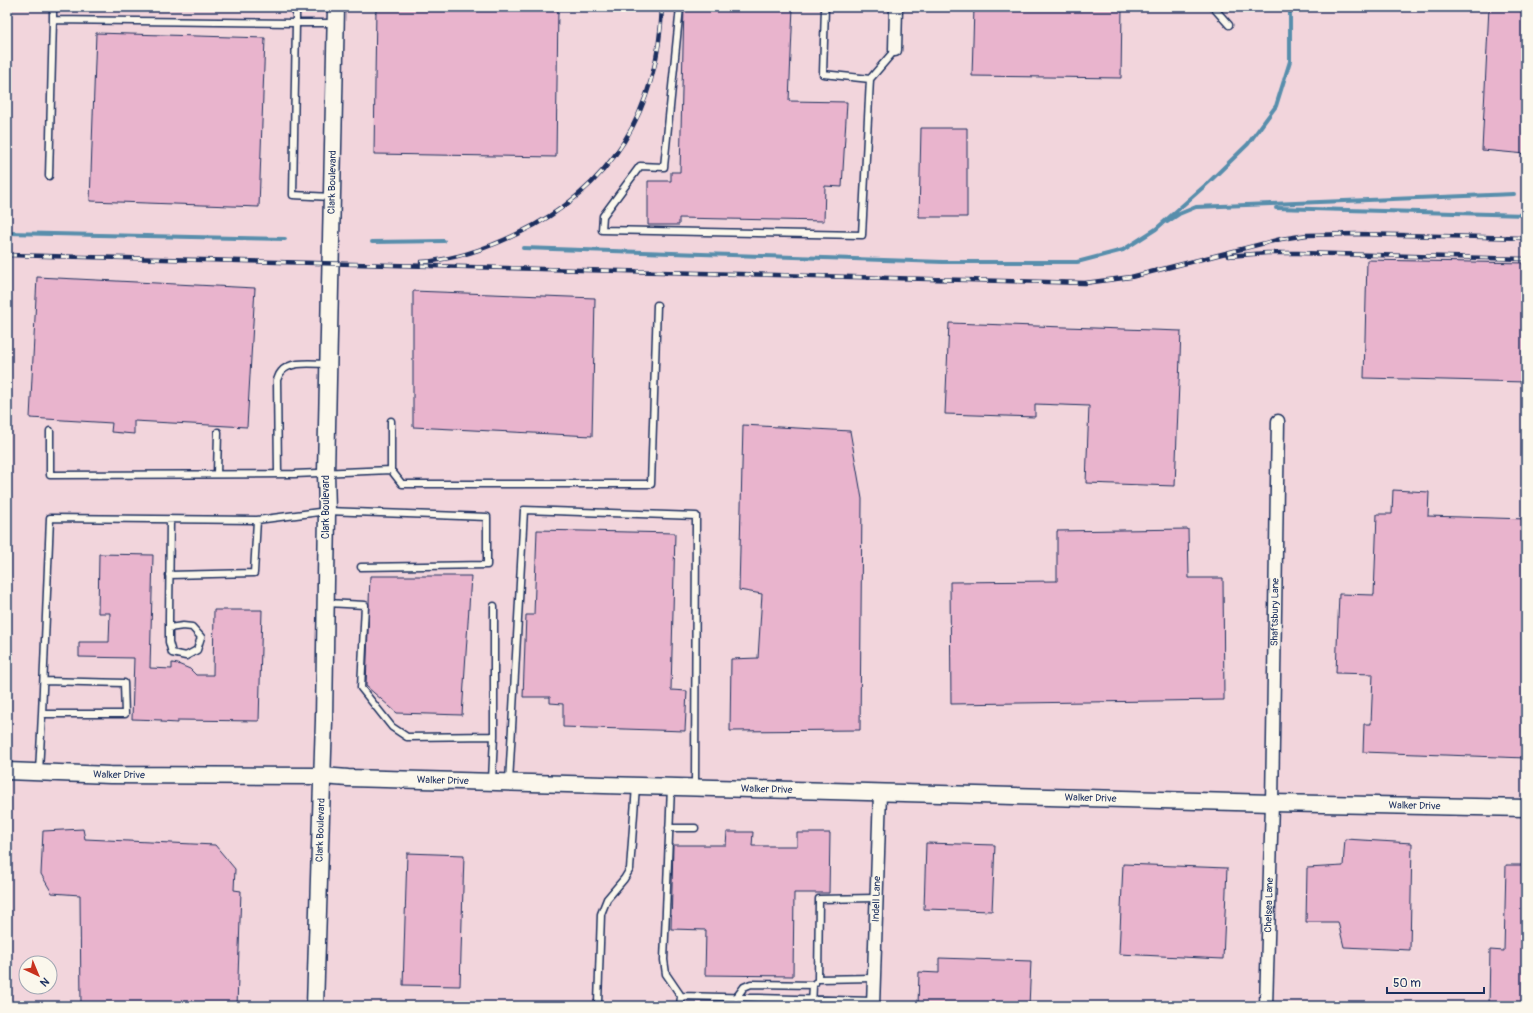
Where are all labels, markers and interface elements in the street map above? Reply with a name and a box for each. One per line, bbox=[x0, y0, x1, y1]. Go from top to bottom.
street label: Clark Boulevard bbox=[326, 150, 339, 214]
street label: Clark Boulevard bbox=[320, 475, 332, 539]
street label: Shaftsbury Lane bbox=[1268, 578, 1282, 646]
street label: Walker Drive bbox=[93, 768, 145, 781]
street label: Walker Drive bbox=[417, 774, 469, 787]
street label: Walker Drive bbox=[741, 783, 793, 796]
street label: Walker Drive bbox=[1064, 791, 1117, 805]
street label: Clark Boulevard bbox=[314, 798, 328, 862]
street label: Walker Drive bbox=[1388, 799, 1441, 812]
street label: Indell Lane bbox=[870, 876, 883, 922]
street label: Chelsea Lane bbox=[1262, 877, 1276, 933]
north arrow bbox=[18, 955, 58, 995]
scale bar bbox=[1387, 969, 1484, 995]
text: N bbox=[37, 975, 52, 989]
text: 50 m bbox=[1393, 976, 1421, 991]

